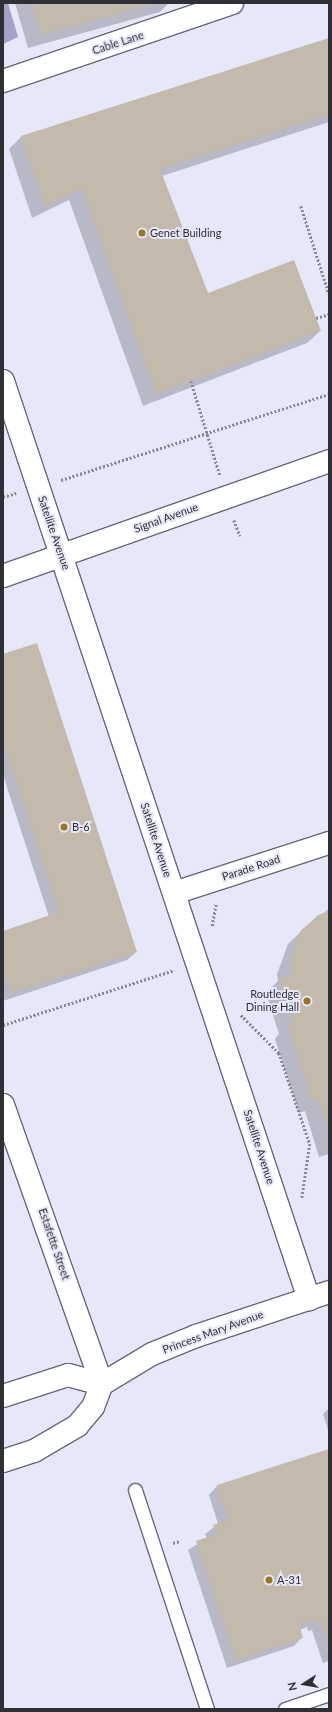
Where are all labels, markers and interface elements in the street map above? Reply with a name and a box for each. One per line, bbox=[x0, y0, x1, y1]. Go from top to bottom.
street label: Cable Lane bbox=[91, 28, 145, 58]
place label: Genet Building bbox=[150, 226, 221, 240]
marker: Genet Building bbox=[137, 228, 147, 238]
street label: Satellite Avenue bbox=[35, 494, 73, 572]
street label: Signal Avenue bbox=[132, 500, 200, 536]
street label: Satellite Avenue bbox=[138, 801, 174, 879]
place label: B-6 bbox=[72, 820, 90, 834]
marker: B-6 bbox=[59, 822, 69, 832]
street label: Parade Road bbox=[220, 852, 282, 884]
place label: Routledge Dining Hall bbox=[246, 988, 299, 1014]
marker: Routledge Dining Hall bbox=[302, 996, 312, 1006]
street label: Satellite Avenue bbox=[241, 1108, 277, 1186]
street label: Estafette Street bbox=[36, 1206, 72, 1282]
street label: Princess Mary Avenue bbox=[160, 1307, 266, 1357]
place label: A-31 bbox=[277, 1573, 301, 1587]
marker: A-31 bbox=[264, 1575, 274, 1585]
north arrow bbox=[284, 1664, 324, 1704]
text: N bbox=[285, 1681, 299, 1692]

